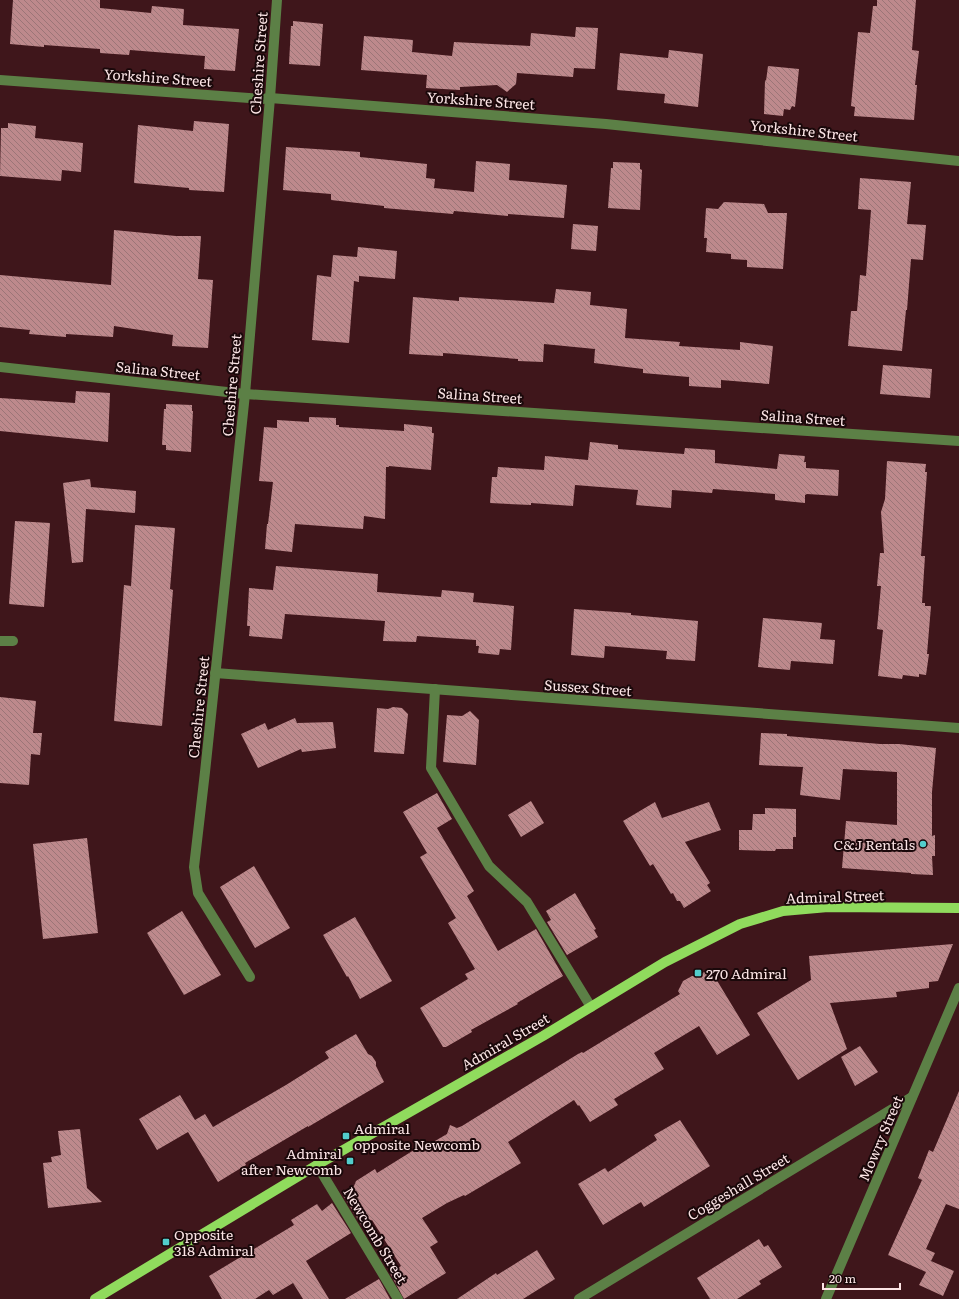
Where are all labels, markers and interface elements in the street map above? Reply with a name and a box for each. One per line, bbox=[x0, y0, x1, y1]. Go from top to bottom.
street label: Cheshire Street bbox=[244, 11, 272, 115]
street label: Yorkshire Street bbox=[103, 63, 213, 91]
street label: Yorkshire Street bbox=[426, 86, 536, 114]
street label: Yorkshire Street bbox=[749, 114, 859, 146]
street label: Cheshire Street bbox=[217, 333, 245, 437]
street label: Salina Street bbox=[115, 356, 202, 384]
street label: Salina Street bbox=[437, 382, 523, 408]
street label: Salina Street bbox=[760, 404, 846, 430]
street label: Cheshire Street bbox=[183, 655, 213, 759]
street label: Sussex Street bbox=[544, 674, 633, 700]
place label: C&J Rentals bbox=[833, 834, 915, 854]
marker: C&J Rentals bbox=[918, 839, 928, 849]
street label: Admiral Street bbox=[785, 884, 885, 908]
place label: 270 Admiral bbox=[706, 963, 787, 983]
marker: 270 Admiral bbox=[693, 968, 703, 978]
street label: Admiral Street bbox=[457, 1007, 553, 1074]
street label: Mowry Street bbox=[853, 1092, 907, 1184]
place label: Admiral opposite Newcomb bbox=[354, 1118, 480, 1154]
marker: Admiral opposite Newcomb bbox=[341, 1131, 351, 1141]
place label: Admiral after Newcomb bbox=[241, 1143, 342, 1179]
street label: Coggeshall Street bbox=[683, 1147, 793, 1224]
marker: Admiral after Newcomb bbox=[345, 1156, 355, 1166]
street label: Newcomb Street bbox=[339, 1183, 413, 1287]
place label: Opposite 318 Admiral bbox=[174, 1224, 254, 1260]
marker: Opposite 318 Admiral bbox=[161, 1237, 171, 1247]
scale bar bbox=[823, 1265, 900, 1291]
text: 20 m bbox=[829, 1269, 856, 1287]

